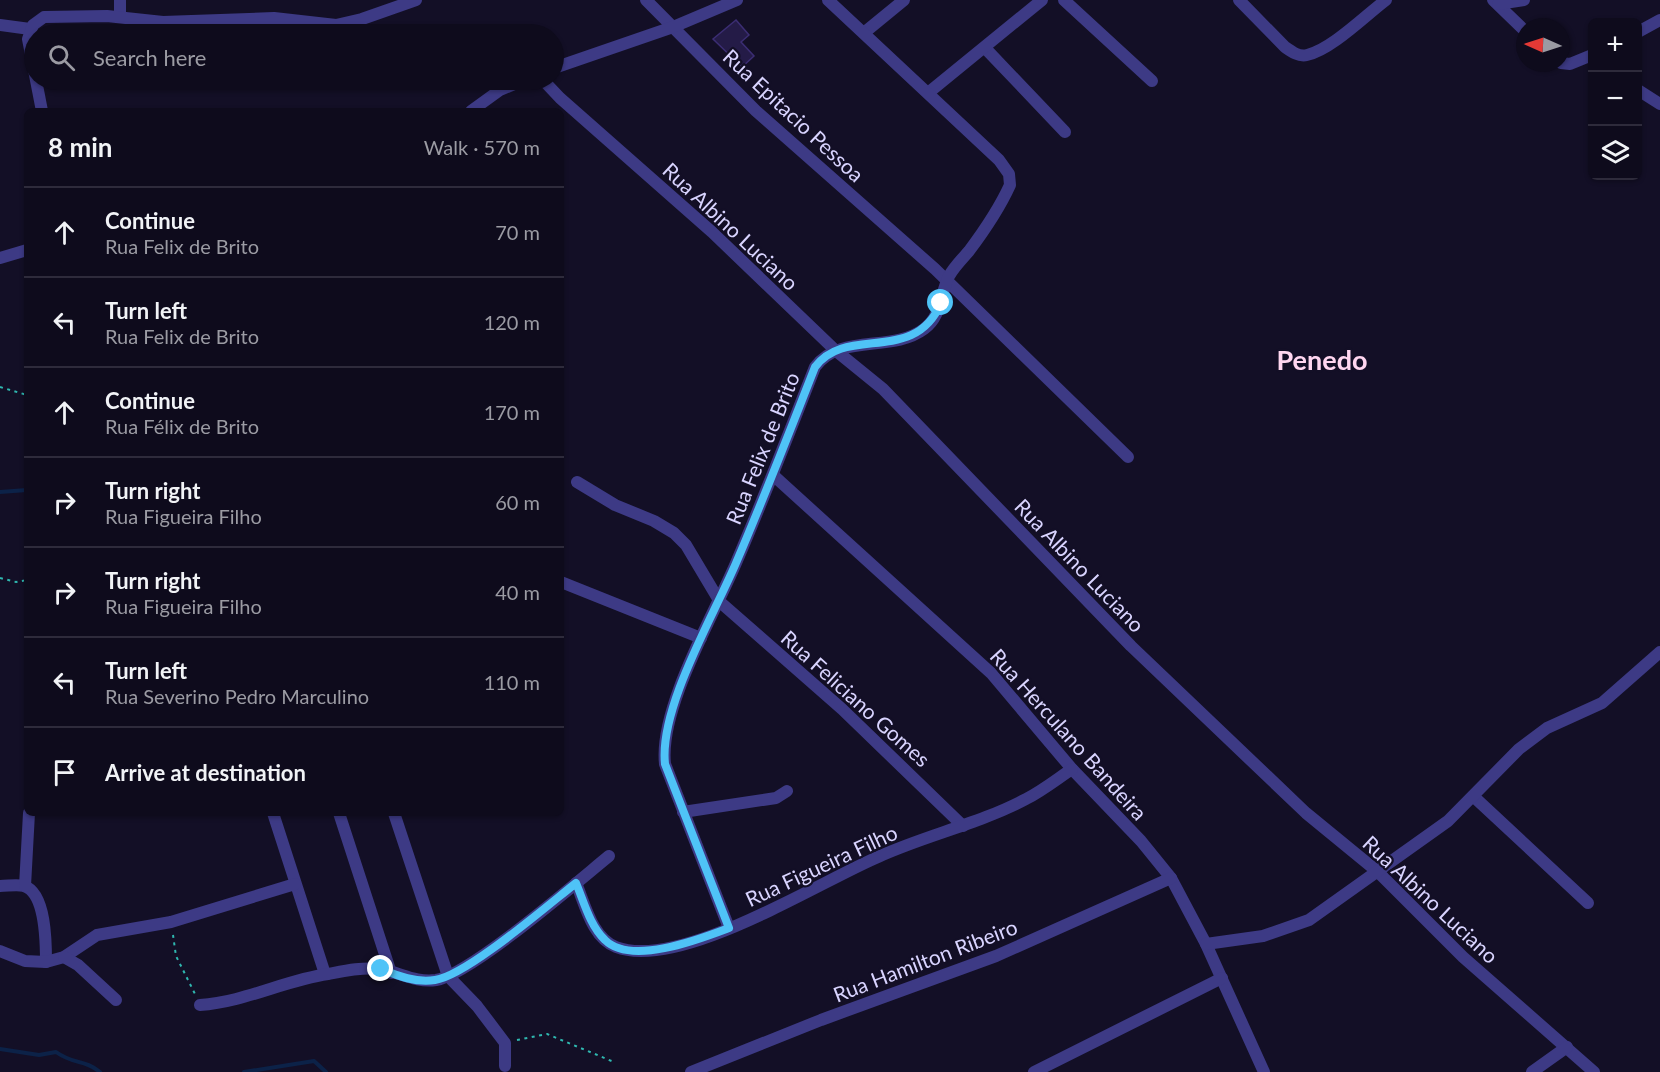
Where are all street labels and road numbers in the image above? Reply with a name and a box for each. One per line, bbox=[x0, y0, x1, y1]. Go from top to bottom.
street label: Rua Epitacio Pessoa bbox=[719, 43, 869, 187]
street label: Rua Albino Luciano bbox=[658, 157, 804, 295]
street label: Rua Felix de Brito bbox=[720, 368, 804, 528]
street label: Rua Albino Luciano bbox=[1010, 493, 1150, 637]
street label: Rua Feliciano Gomes bbox=[777, 625, 935, 771]
street label: Rua Herculano Bandeira bbox=[986, 643, 1152, 825]
street label: Rua Figueira Filho bbox=[741, 819, 901, 911]
street label: Rua Albino Luciano bbox=[1358, 830, 1504, 968]
street label: Rua Hamilton Ribeiro bbox=[829, 913, 1021, 1007]

